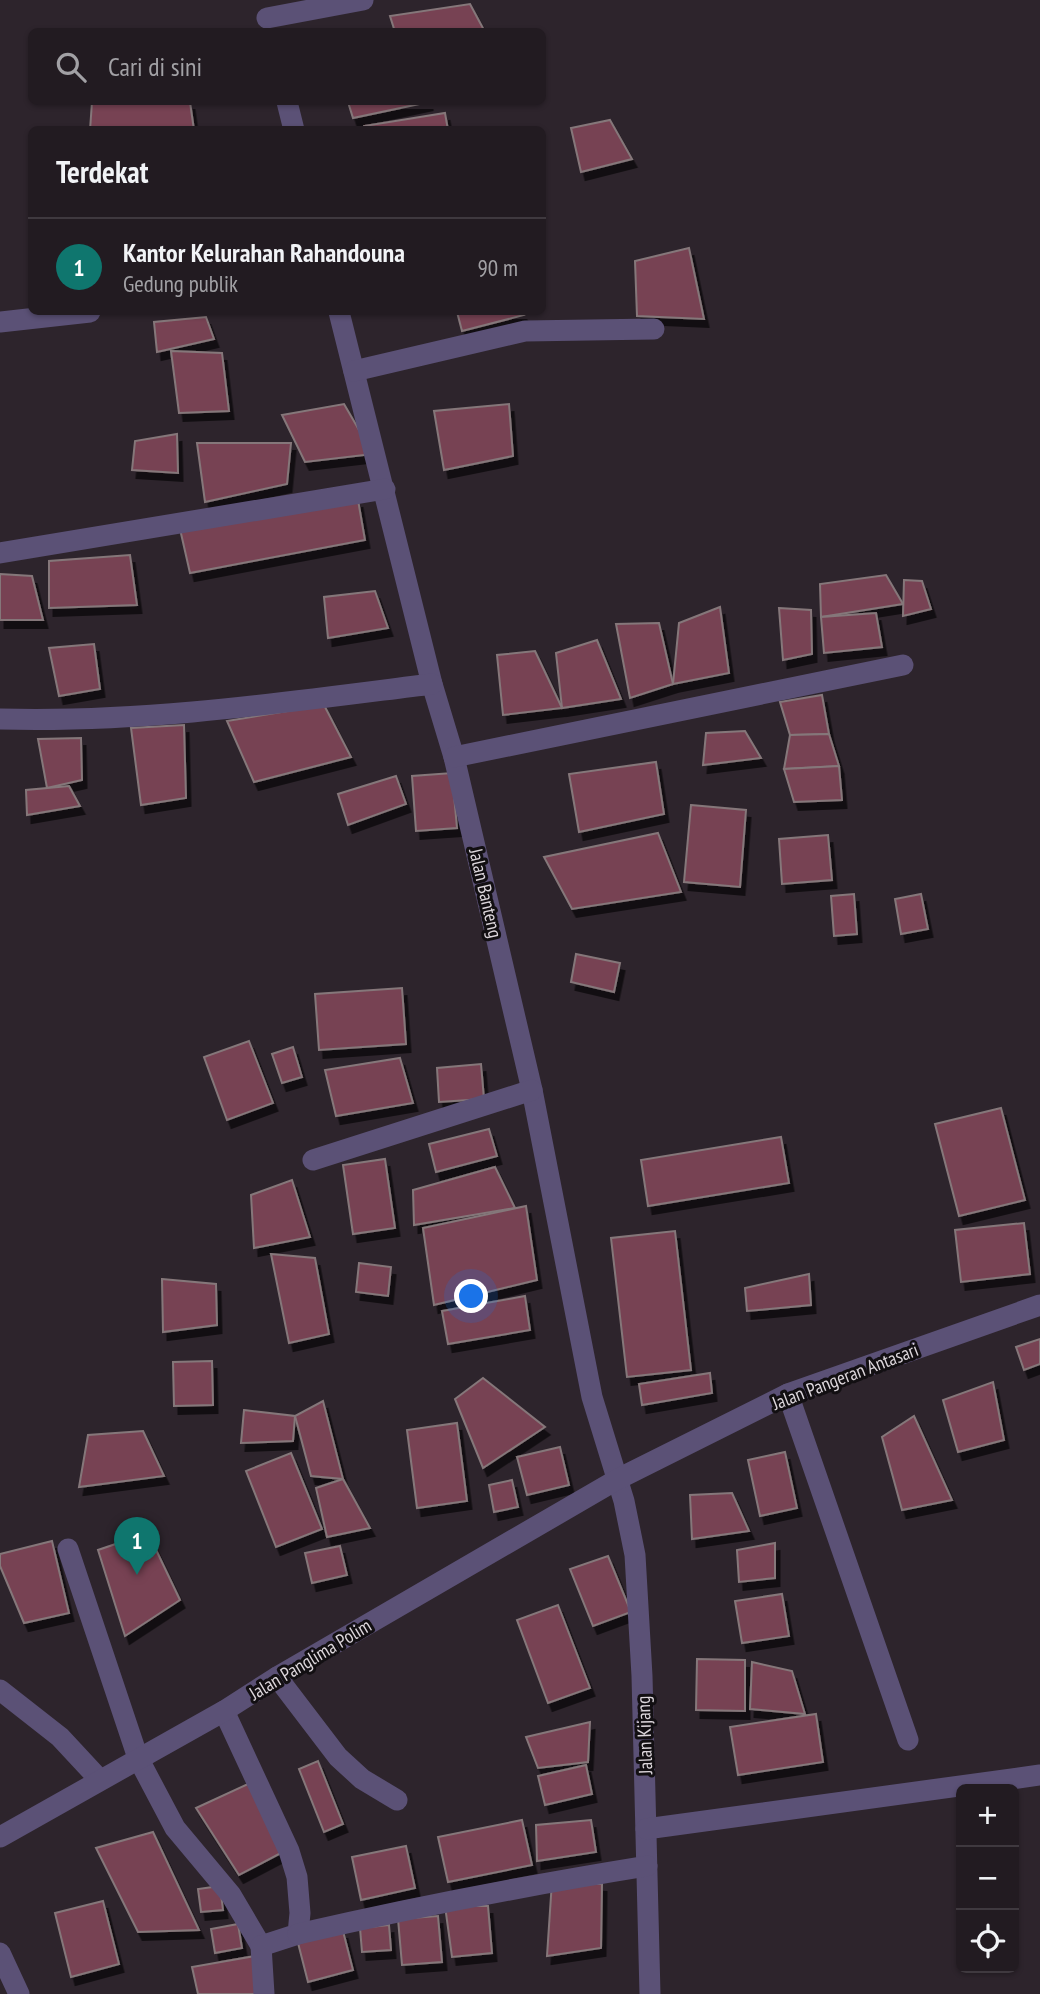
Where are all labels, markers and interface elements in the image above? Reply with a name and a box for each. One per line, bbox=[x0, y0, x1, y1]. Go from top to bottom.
search box bbox=[28, 28, 546, 105]
icon: search bbox=[52, 48, 90, 86]
text: Cari di sini bbox=[108, 50, 202, 83]
text: Terdekat bbox=[56, 152, 148, 191]
text: Kantor Kelurahan Rahandouna bbox=[123, 236, 405, 269]
text: 1 bbox=[74, 253, 85, 282]
text: 90 m bbox=[477, 253, 518, 282]
text: Gedung publik bbox=[123, 269, 238, 298]
street label: Jalan Banteng bbox=[464, 845, 508, 940]
your location bbox=[454, 1279, 488, 1313]
street label: Jalan Pangeran Antasari bbox=[768, 1337, 922, 1415]
pin: 1 bbox=[114, 1517, 160, 1575]
street label: Jalan Panglima Polim bbox=[244, 1613, 376, 1705]
street label: Jalan Kijang bbox=[631, 1695, 657, 1776]
map controls bbox=[956, 1784, 1019, 1973]
button: + bbox=[956, 1784, 1019, 1847]
button: − bbox=[956, 1847, 1019, 1910]
button: locate bbox=[956, 1910, 1019, 1973]

